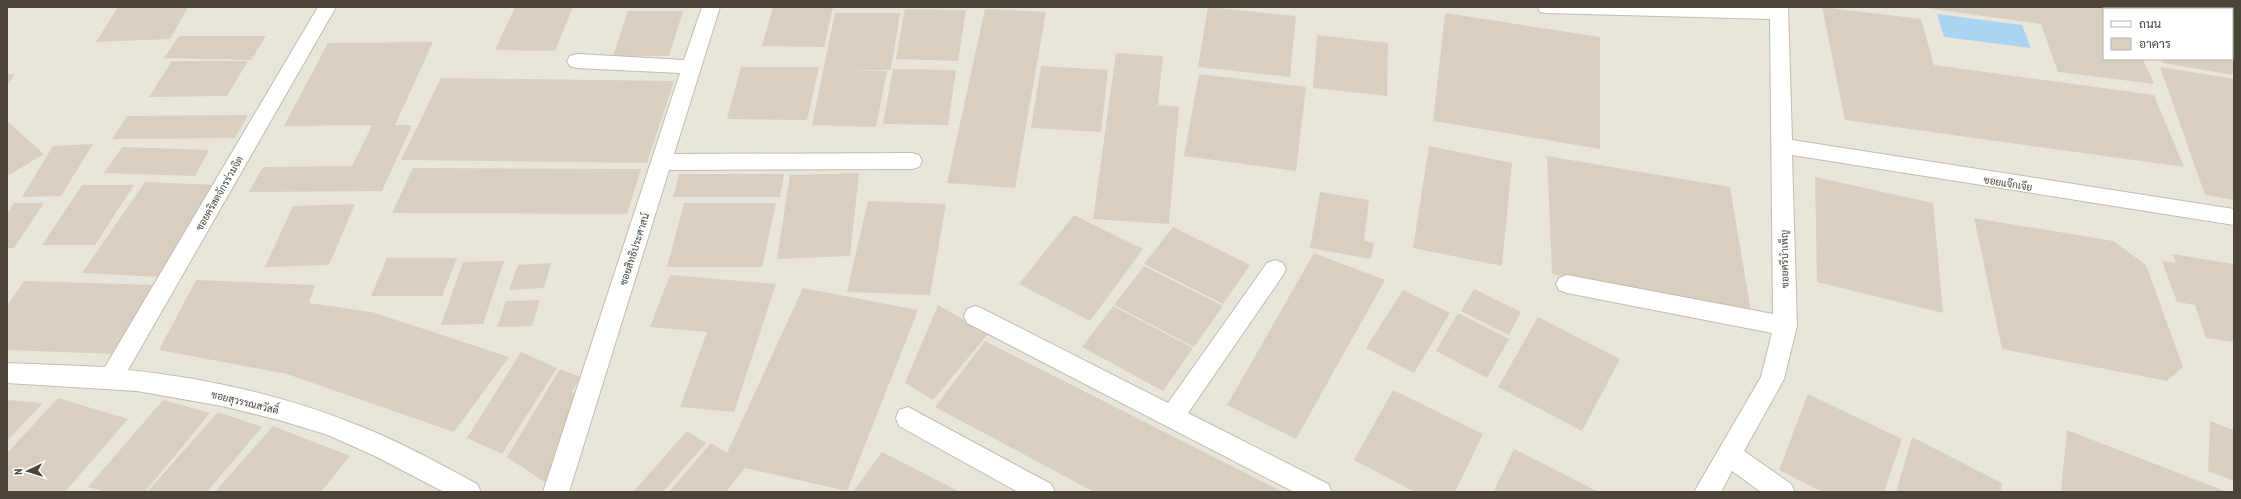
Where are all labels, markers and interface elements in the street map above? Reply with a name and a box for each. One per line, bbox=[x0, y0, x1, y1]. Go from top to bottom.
legend bbox=[2103, 8, 2233, 60]
text: ถนน bbox=[2139, 16, 2162, 31]
text: อาคาร bbox=[2139, 36, 2171, 51]
street label: ซอยคริสตจักรร่วมจิต bbox=[193, 153, 246, 233]
street label: ซอยแจ๊กเจีย bbox=[1983, 173, 2033, 194]
street label: ซอยสิทธิประศาสน์ bbox=[616, 211, 652, 287]
street label: ซอยศรีบำเพ็ญ bbox=[1776, 230, 1792, 288]
street label: ซอยสุวรรณสวัสดิ์ bbox=[209, 385, 281, 418]
north arrow bbox=[8, 451, 48, 491]
text: N bbox=[11, 468, 25, 475]

